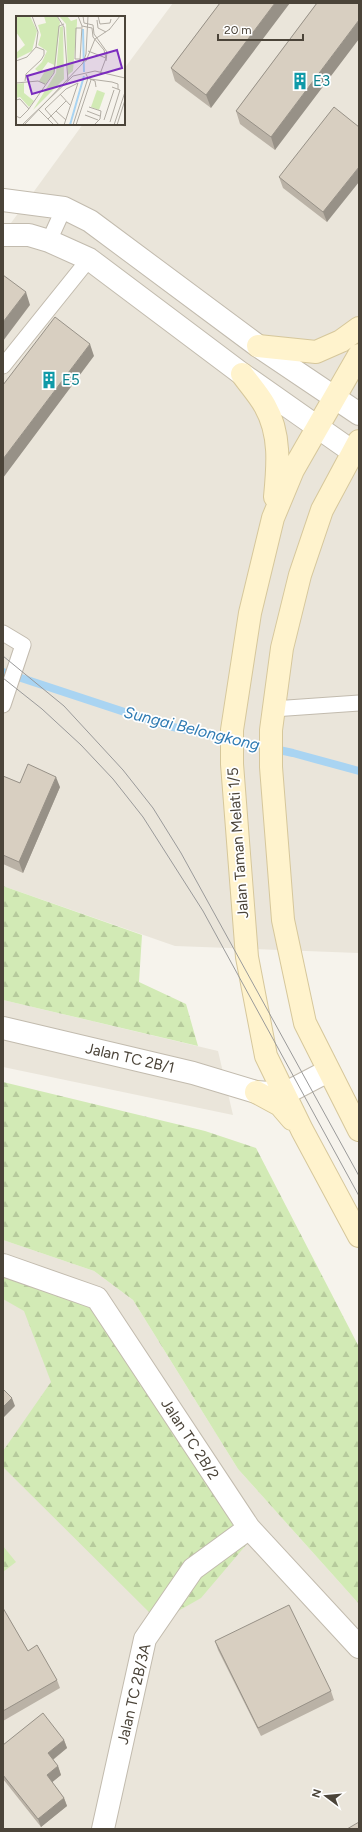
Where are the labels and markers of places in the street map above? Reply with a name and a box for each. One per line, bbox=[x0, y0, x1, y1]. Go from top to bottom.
building icon: E3 bbox=[290, 71, 310, 91]
place label: E3 bbox=[313, 72, 330, 90]
building icon: E5 bbox=[39, 370, 59, 390]
place label: E5 bbox=[62, 371, 80, 389]

